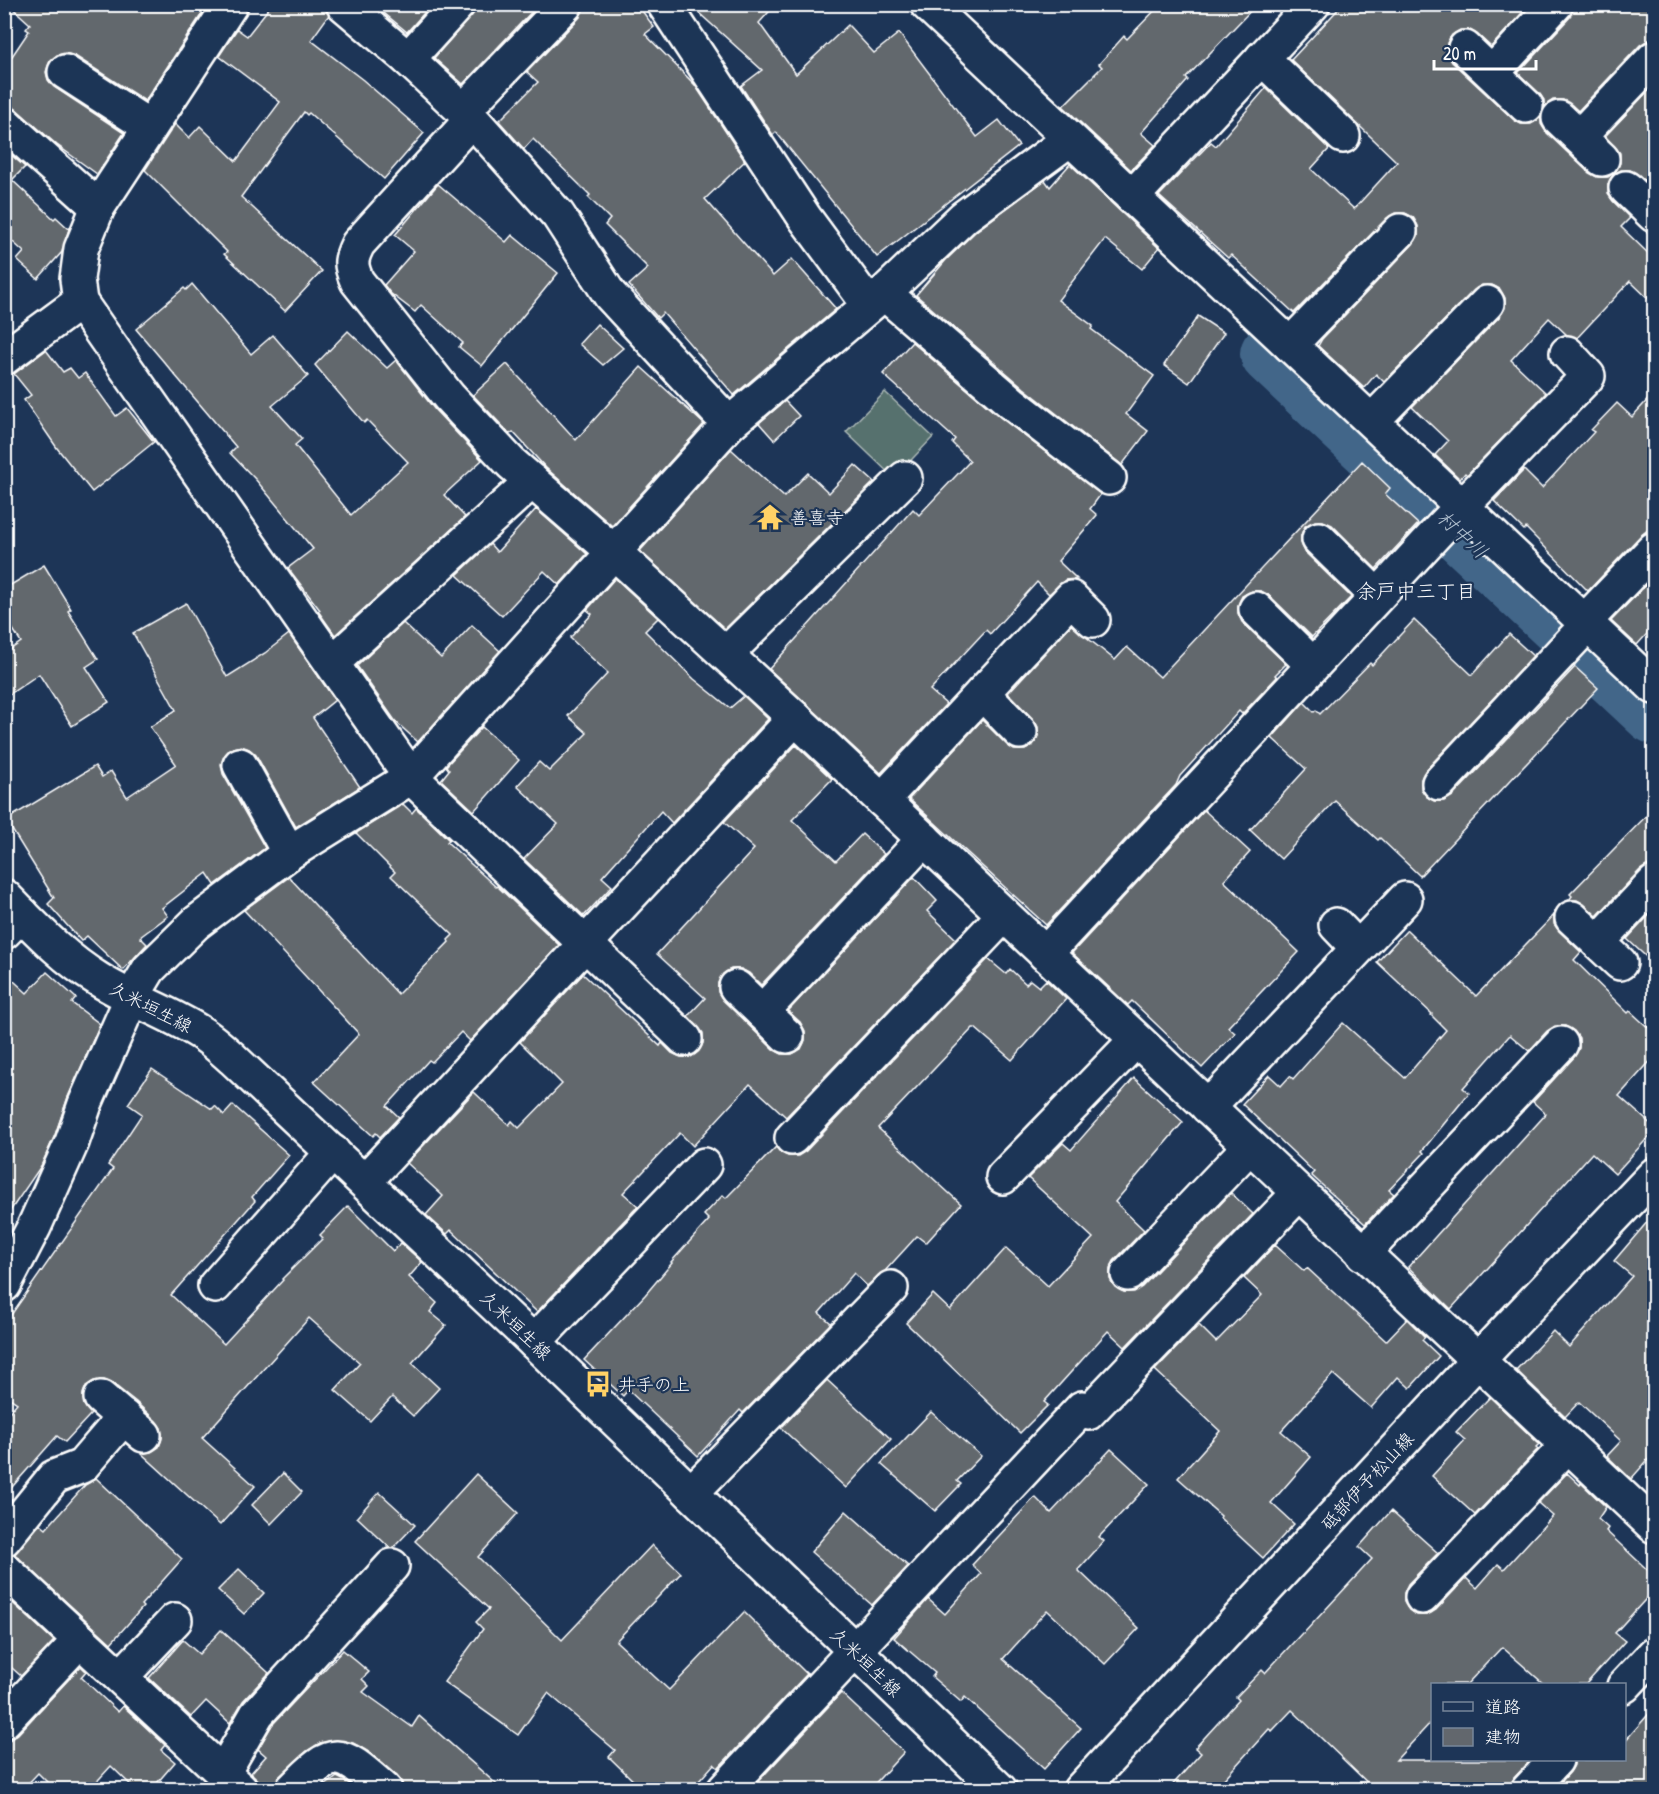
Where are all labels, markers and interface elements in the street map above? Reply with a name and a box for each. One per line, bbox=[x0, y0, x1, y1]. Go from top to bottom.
scale bar bbox=[1434, 33, 1536, 71]
text: 20 m bbox=[1443, 41, 1476, 66]
temple icon: 善喜寺 bbox=[755, 502, 785, 532]
water label: 村中川 bbox=[1432, 504, 1494, 564]
place label: 善喜寺 bbox=[790, 505, 844, 530]
district label: 余戸中三丁目 bbox=[1356, 577, 1476, 604]
street label: 久米垣生線 bbox=[105, 975, 197, 1039]
street label: 久米垣生線 bbox=[475, 1285, 557, 1365]
bus stop icon: 井手の上 bbox=[583, 1369, 613, 1399]
place label: 井手の上 bbox=[618, 1372, 690, 1397]
street label: 砥部伊予松山線 bbox=[1315, 1426, 1419, 1536]
street label: 久米垣生線 bbox=[825, 1622, 907, 1702]
legend bbox=[1431, 1683, 1626, 1761]
text: 道路 bbox=[1485, 1694, 1521, 1719]
text: 建物 bbox=[1485, 1724, 1521, 1749]

